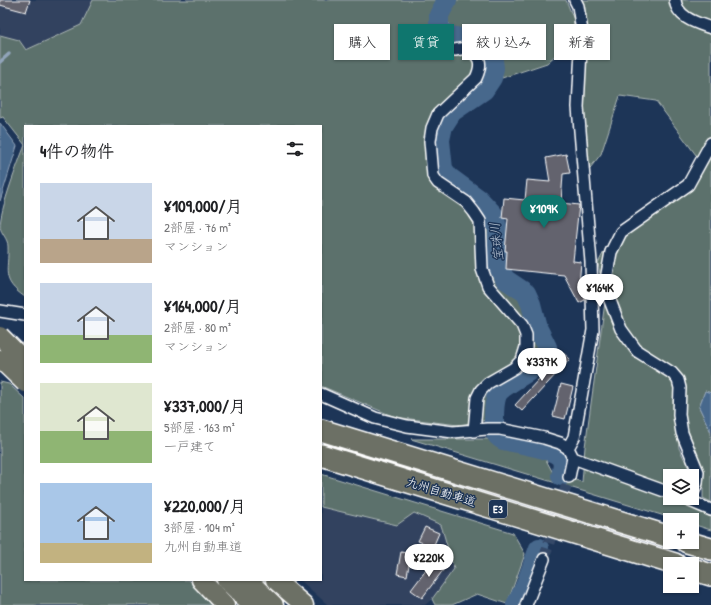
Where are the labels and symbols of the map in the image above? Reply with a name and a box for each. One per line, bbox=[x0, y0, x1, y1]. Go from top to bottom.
pin: ¥109K bbox=[516, 195, 572, 229]
water label: 宝珠川 bbox=[485, 222, 507, 262]
pin: ¥164K bbox=[572, 274, 628, 308]
pin: ¥337K bbox=[514, 348, 570, 382]
street label: 九州自動車道 bbox=[404, 473, 478, 510]
road number: E3 bbox=[489, 500, 507, 518]
pin: ¥220K bbox=[401, 544, 457, 578]

